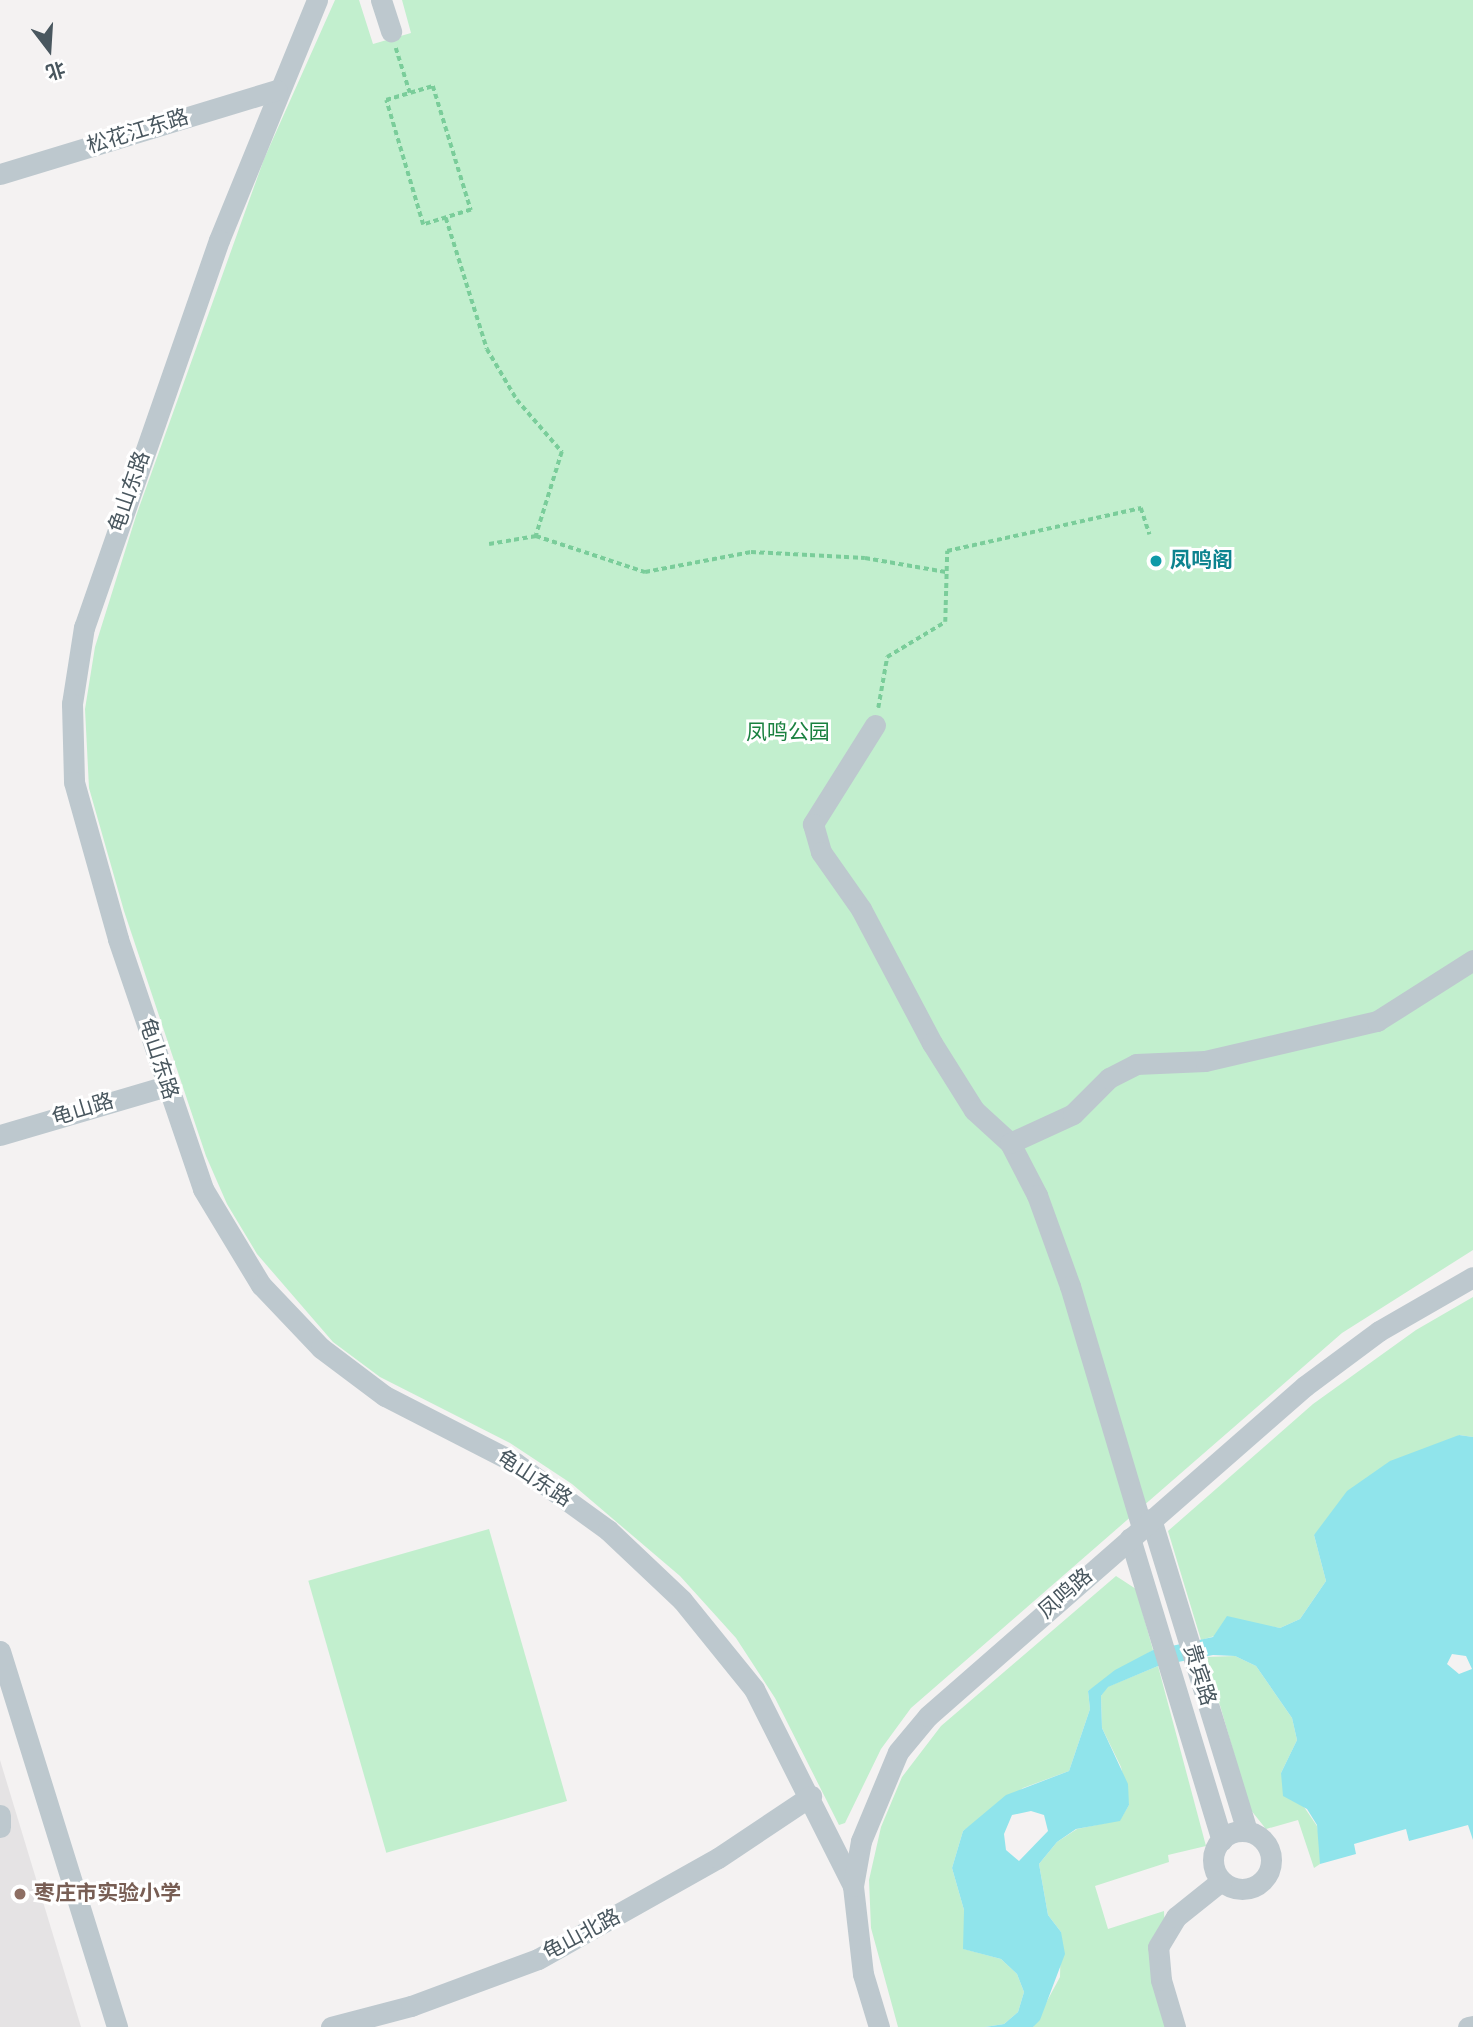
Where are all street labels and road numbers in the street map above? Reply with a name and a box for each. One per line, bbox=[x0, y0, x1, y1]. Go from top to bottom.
street label: 松花江东路 bbox=[84, 105, 192, 159]
street label: 龟山东路 bbox=[104, 448, 156, 536]
street label: 龟山东路 bbox=[133, 1015, 183, 1103]
street label: 龟山路 bbox=[49, 1089, 117, 1131]
street label: 龟山东路 bbox=[492, 1446, 576, 1512]
street label: 凤鸣路 bbox=[1034, 1564, 1098, 1624]
street label: 贵宾路 bbox=[1178, 1641, 1220, 1709]
street label: 龟山北路 bbox=[539, 1904, 625, 1966]

